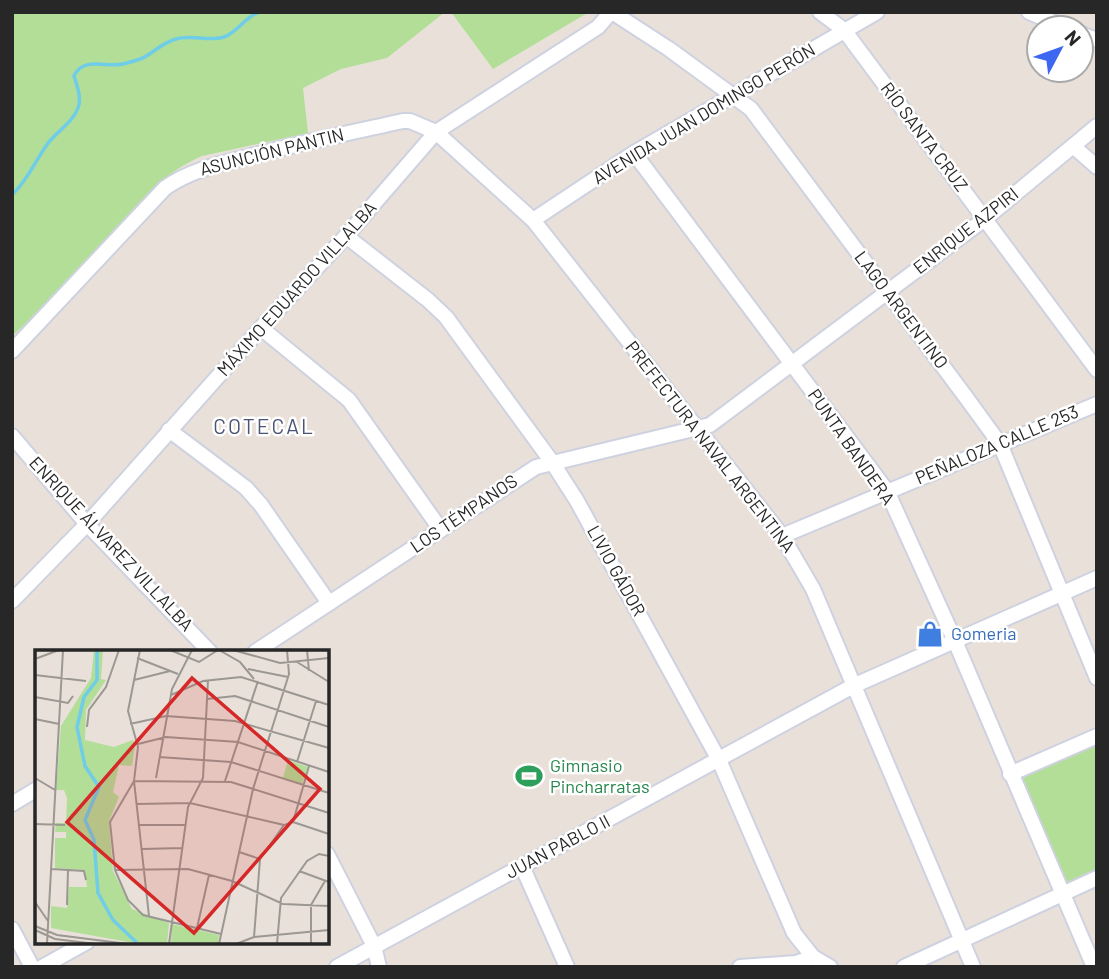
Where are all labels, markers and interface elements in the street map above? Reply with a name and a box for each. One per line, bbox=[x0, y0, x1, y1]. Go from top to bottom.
north arrow bbox=[1025, 14, 1095, 84]
text: N bbox=[1060, 25, 1086, 50]
street label: AVENIDA JUAN DOMINGO PERÓN bbox=[588, 38, 819, 188]
street label: RÍO SANTA CRUZ bbox=[876, 77, 973, 195]
street label: ASUNCIÓN PANTIN bbox=[197, 123, 346, 180]
street label: ENRIQUE AZPIRI bbox=[908, 182, 1022, 278]
street label: MÁXIMO EDUARDO VILLALBA bbox=[212, 196, 381, 380]
street label: LAGO ARGENTINO bbox=[850, 246, 953, 373]
street label: PREFECTURA NAVAL ARGENTINA bbox=[621, 336, 800, 557]
street label: PUNTA BANDERA bbox=[804, 384, 900, 509]
street label: PEÑALOZA CALLE 253 bbox=[912, 400, 1082, 488]
district label: COTECAL bbox=[213, 413, 315, 438]
street label: ENRIQUE ÁLVAREZ VILLALBA bbox=[25, 452, 198, 635]
street label: LOS TÉMPANOS bbox=[406, 469, 521, 557]
street label: LIVIO GÁDOR bbox=[583, 521, 651, 620]
shop icon: Gomeria bbox=[915, 619, 945, 649]
place label: Gomeria bbox=[951, 622, 1017, 644]
inset map bbox=[35, 650, 329, 944]
place label: Gimnasio Pincharratas bbox=[550, 754, 650, 797]
sports icon: Gimnasio Pincharratas bbox=[514, 761, 544, 791]
street label: JUAN PABLO II bbox=[501, 809, 614, 883]

